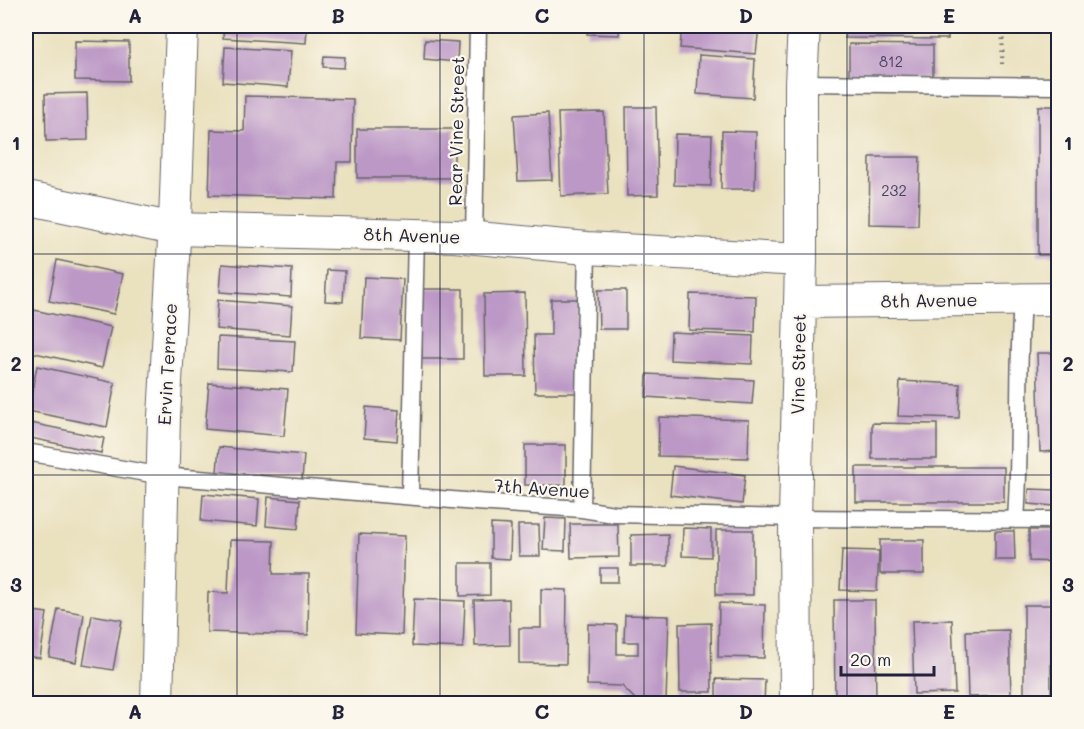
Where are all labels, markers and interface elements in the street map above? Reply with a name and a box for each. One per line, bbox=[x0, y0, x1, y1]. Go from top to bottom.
text: A bbox=[128, 2, 142, 28]
text: B bbox=[331, 2, 345, 28]
text: C bbox=[535, 2, 550, 28]
text: D bbox=[739, 2, 753, 28]
text: E bbox=[943, 2, 955, 28]
house number: 812 bbox=[879, 51, 903, 71]
street label: Rear Vine Street bbox=[443, 56, 469, 206]
text: 1 bbox=[12, 129, 20, 155]
text: 1 bbox=[1064, 129, 1072, 155]
house number: 232 bbox=[881, 180, 907, 200]
street label: 8th Avenue bbox=[363, 221, 461, 249]
street label: 8th Avenue bbox=[880, 287, 978, 313]
street label: Ervin Terrace bbox=[152, 302, 182, 426]
street label: Vine Street bbox=[785, 313, 811, 415]
text: 2 bbox=[10, 350, 22, 376]
text: 2 bbox=[1062, 350, 1074, 376]
street label: 7th Avenue bbox=[493, 473, 591, 503]
text: 3 bbox=[10, 571, 22, 597]
text: 3 bbox=[1062, 571, 1074, 597]
scale bar bbox=[841, 639, 934, 677]
text: 20 m bbox=[850, 647, 891, 671]
text: A bbox=[128, 698, 142, 724]
text: B bbox=[331, 698, 345, 724]
text: C bbox=[535, 698, 550, 724]
text: D bbox=[739, 698, 753, 724]
text: E bbox=[943, 698, 955, 724]

